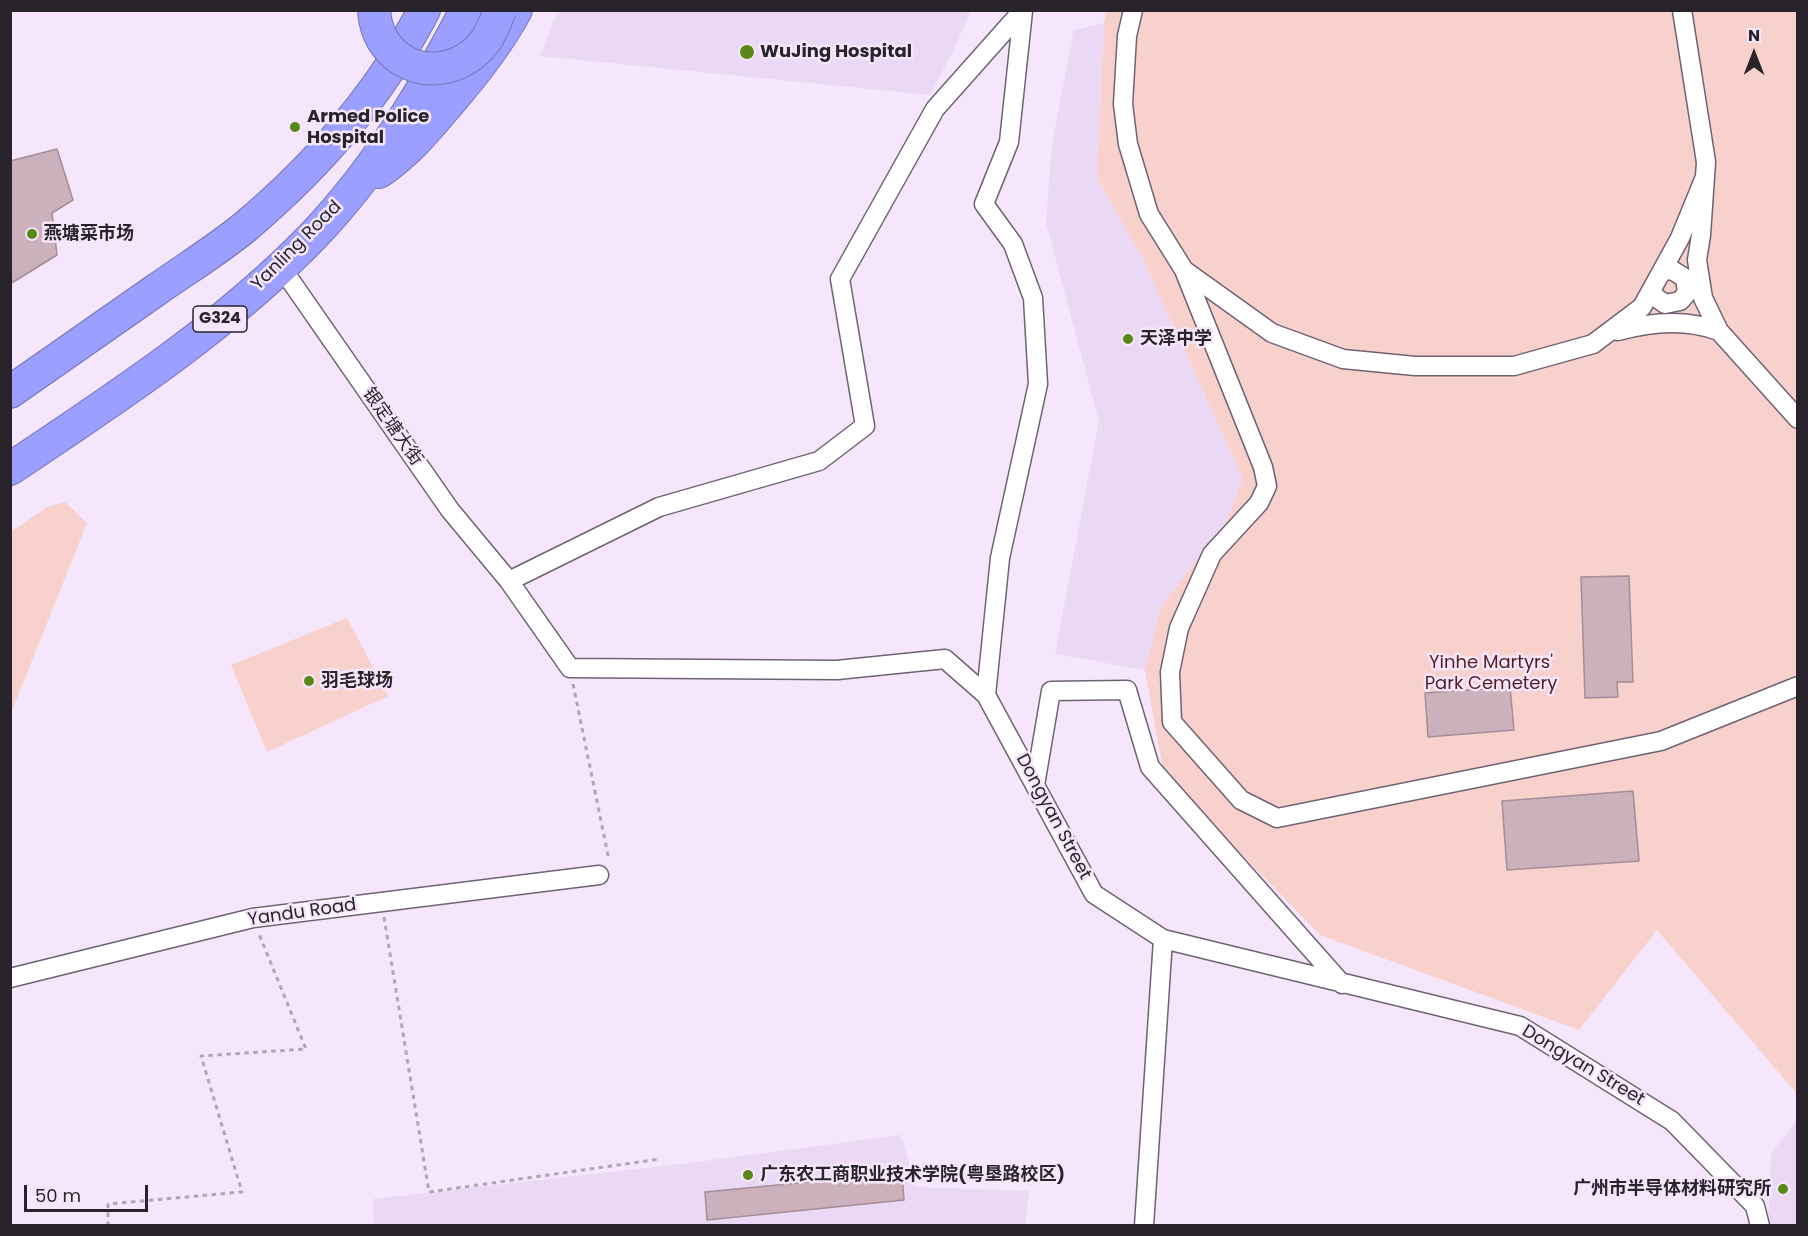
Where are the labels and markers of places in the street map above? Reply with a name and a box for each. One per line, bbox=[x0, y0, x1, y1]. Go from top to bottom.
place label: WuJing Hospital bbox=[760, 41, 912, 63]
marker: WuJing Hospital bbox=[738, 43, 756, 61]
place label: Armed Police Hospital bbox=[307, 106, 429, 148]
marker: Armed Police Hospital bbox=[288, 120, 302, 134]
place label: 燕塘菜市场 bbox=[44, 223, 134, 245]
marker: 燕塘菜市场 bbox=[25, 227, 39, 241]
place label: 天泽中学 bbox=[1140, 328, 1212, 350]
marker: 天泽中学 bbox=[1121, 332, 1135, 346]
place label: 羽毛球场 bbox=[321, 670, 393, 692]
marker: 羽毛球场 bbox=[302, 674, 316, 688]
place label: 广东农工商职业技术学院(粤垦路校区) bbox=[760, 1164, 1065, 1186]
marker: 广东农工商职业技术学院(粤垦路校区) bbox=[741, 1168, 755, 1182]
place label: 广州市半导体材料研究所 bbox=[1573, 1178, 1771, 1200]
marker: 广州市半导体材料研究所 bbox=[1776, 1182, 1790, 1196]

